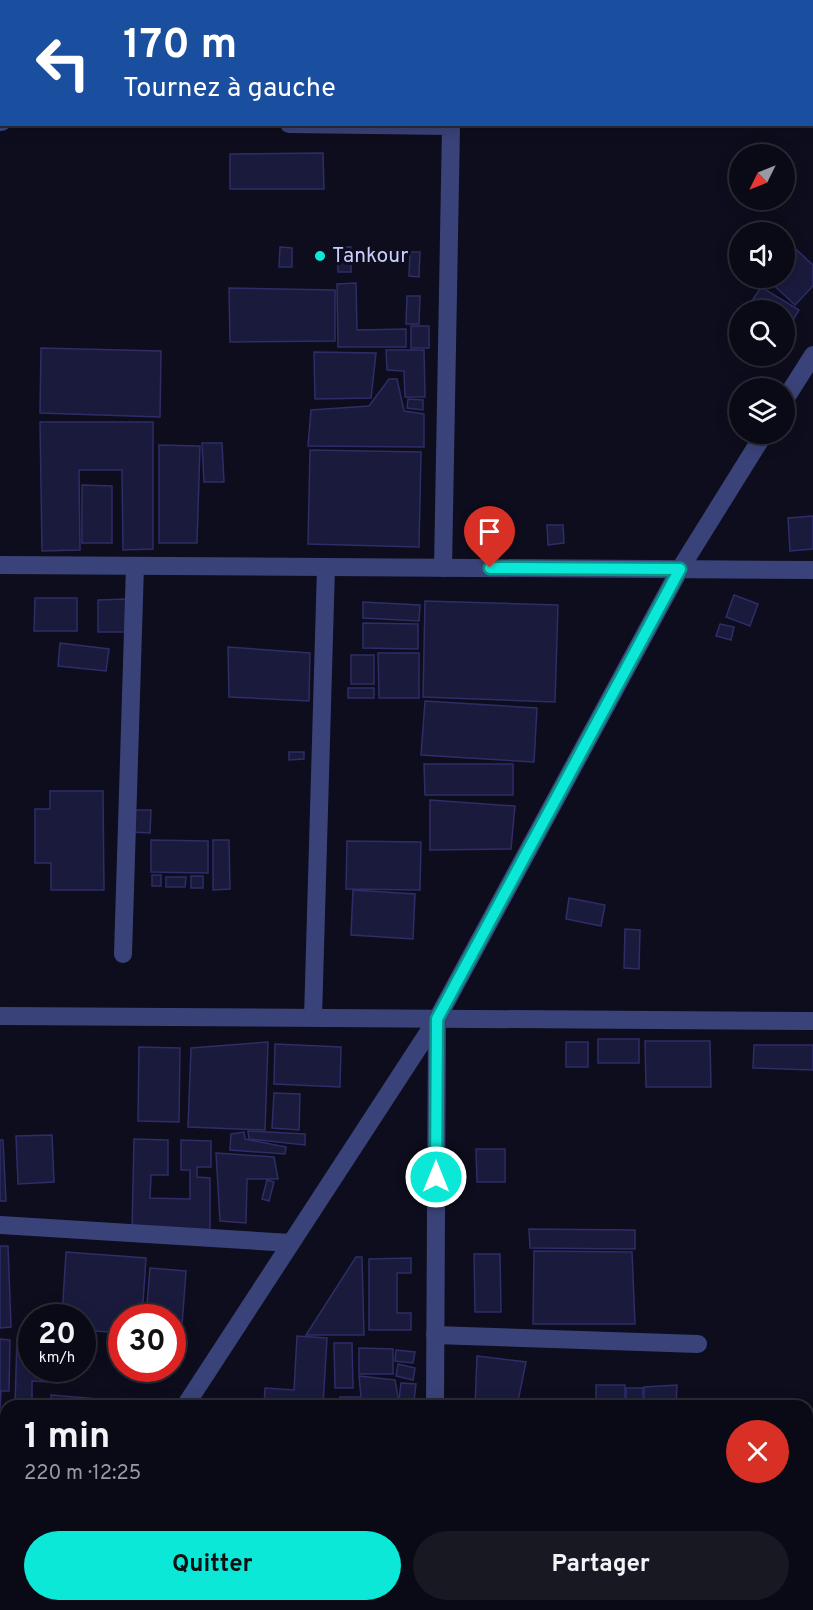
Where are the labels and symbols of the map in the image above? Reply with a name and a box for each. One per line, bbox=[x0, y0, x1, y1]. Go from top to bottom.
north arrow bbox=[729, 144, 795, 210]
place label: Tankour bbox=[332, 243, 408, 270]
marker: Tankour bbox=[313, 249, 327, 263]
pin bbox=[464, 506, 515, 568]
position arrow bbox=[404, 1145, 468, 1209]
speed limit sign: 30 bbox=[108, 1304, 186, 1382]

